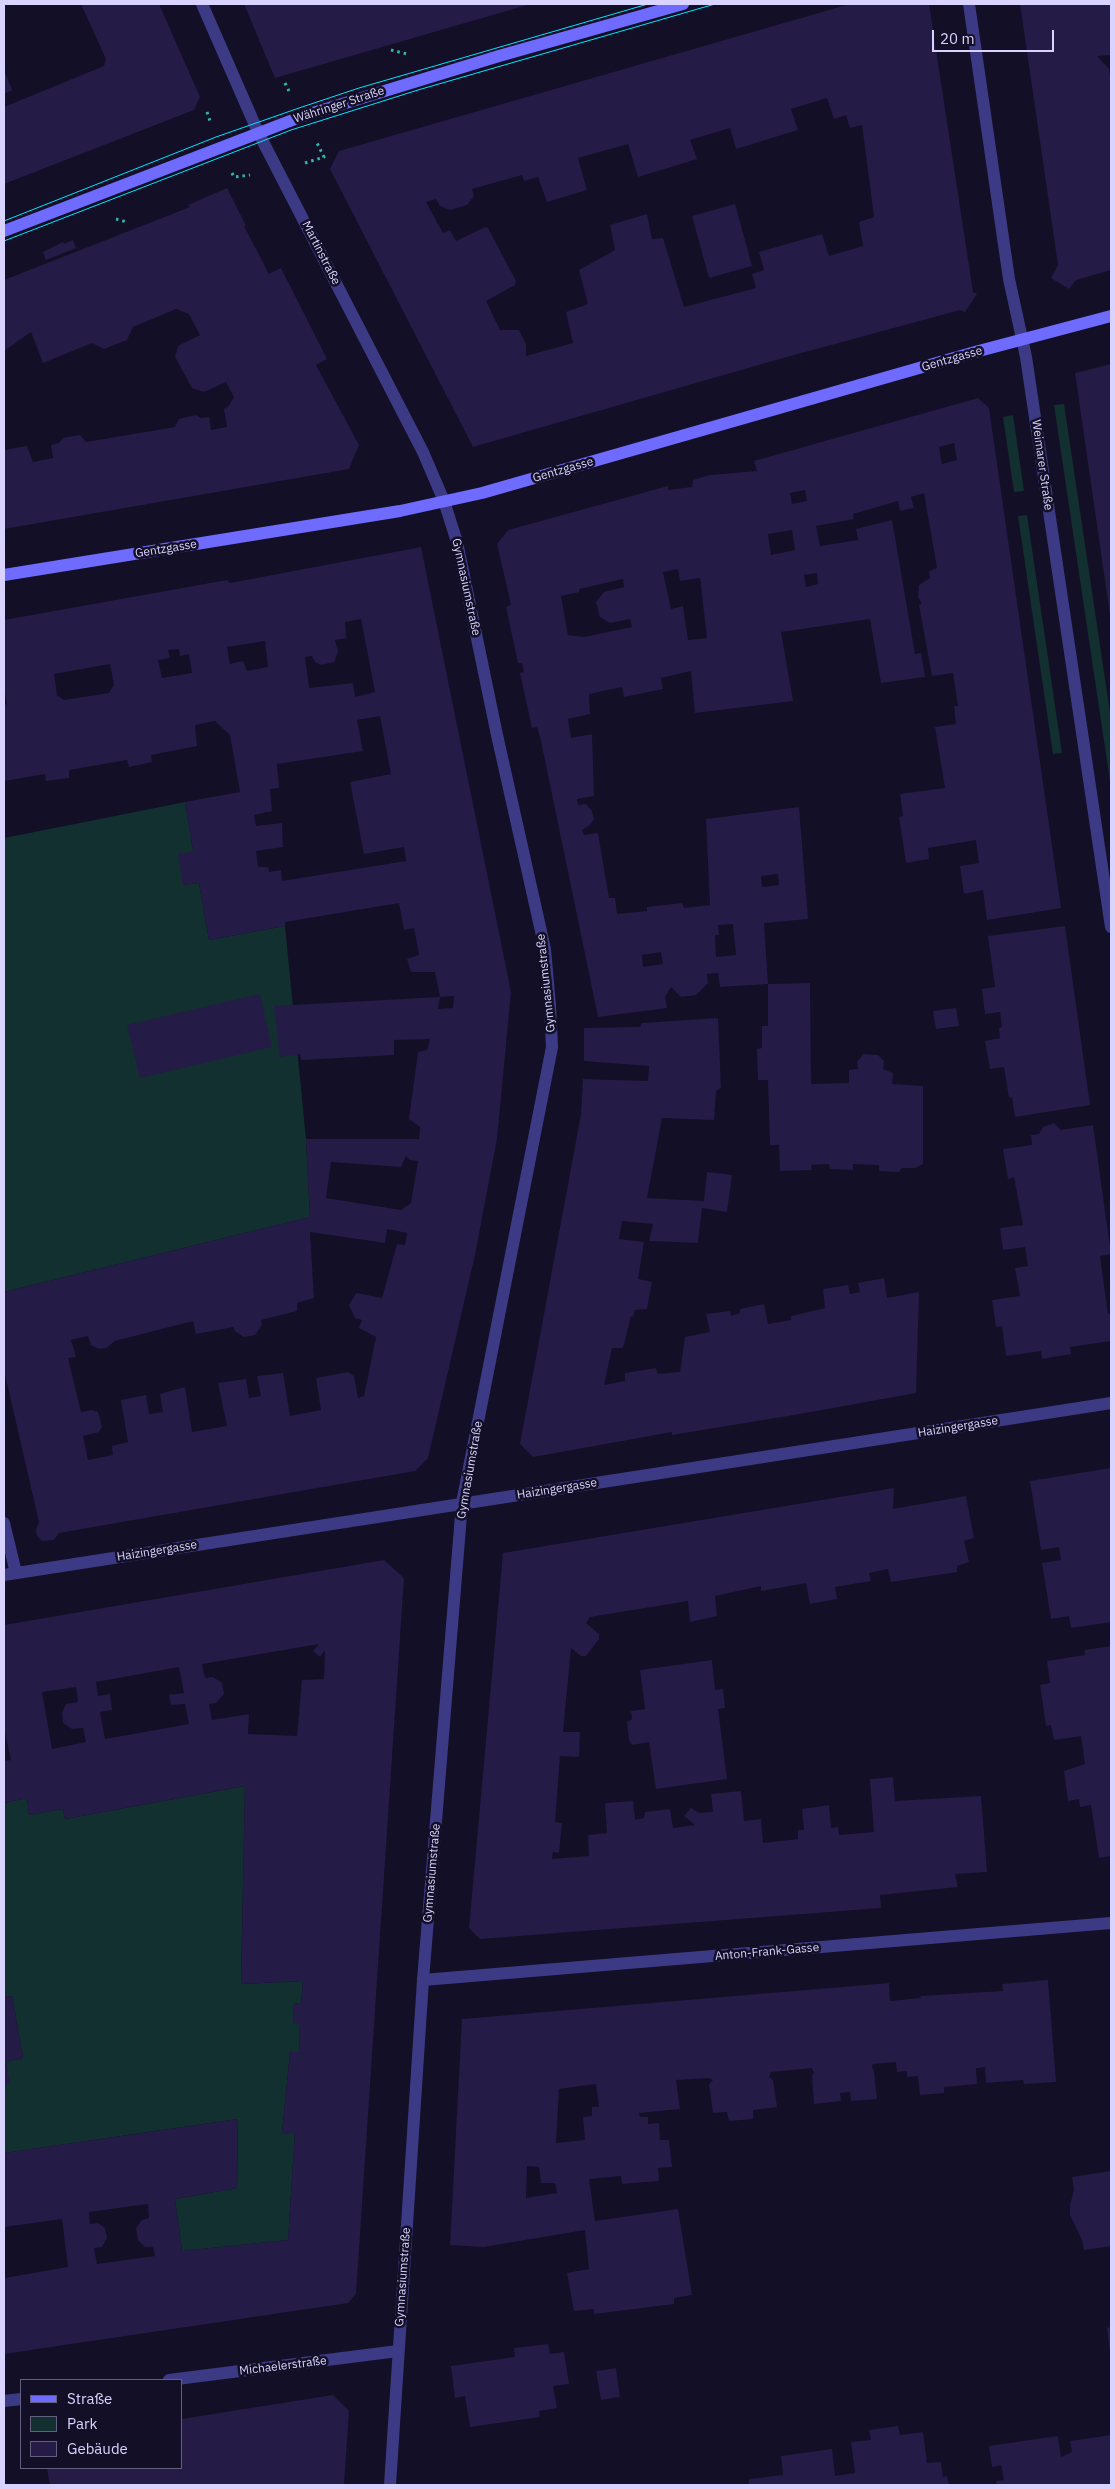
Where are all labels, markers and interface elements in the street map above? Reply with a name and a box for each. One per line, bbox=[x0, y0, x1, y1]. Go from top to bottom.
scale bar bbox=[935, 20, 1058, 52]
text: 20 m bbox=[940, 29, 975, 48]
street label: Währinger Straße bbox=[292, 84, 386, 126]
street label: Martinstraße bbox=[299, 219, 343, 287]
street label: Gentzgasse bbox=[920, 343, 984, 375]
street label: Weimarer Straße bbox=[1029, 419, 1055, 511]
street label: Gentzgasse bbox=[531, 454, 595, 486]
street label: Gentzgasse bbox=[134, 537, 198, 561]
street label: Gymnasiumstraße bbox=[449, 537, 483, 637]
street label: Gymnasiumstraße bbox=[534, 933, 558, 1033]
street label: Haizingergasse bbox=[917, 1414, 999, 1440]
street label: Gymnasiumstraße bbox=[454, 1420, 486, 1520]
street label: Haizingergasse bbox=[516, 1476, 598, 1502]
street label: Haizingergasse bbox=[116, 1538, 198, 1564]
street label: Gymnasiumstraße bbox=[421, 1823, 443, 1923]
street label: Anton-Frank-Gasse bbox=[714, 1940, 820, 1964]
street label: Gymnasiumstraße bbox=[392, 2227, 414, 2327]
street label: Michaelerstraße bbox=[239, 2354, 327, 2378]
legend bbox=[20, 2379, 182, 2469]
text: Straße bbox=[67, 2389, 112, 2408]
text: Park bbox=[67, 2414, 97, 2433]
text: Gebäude bbox=[67, 2439, 128, 2458]

